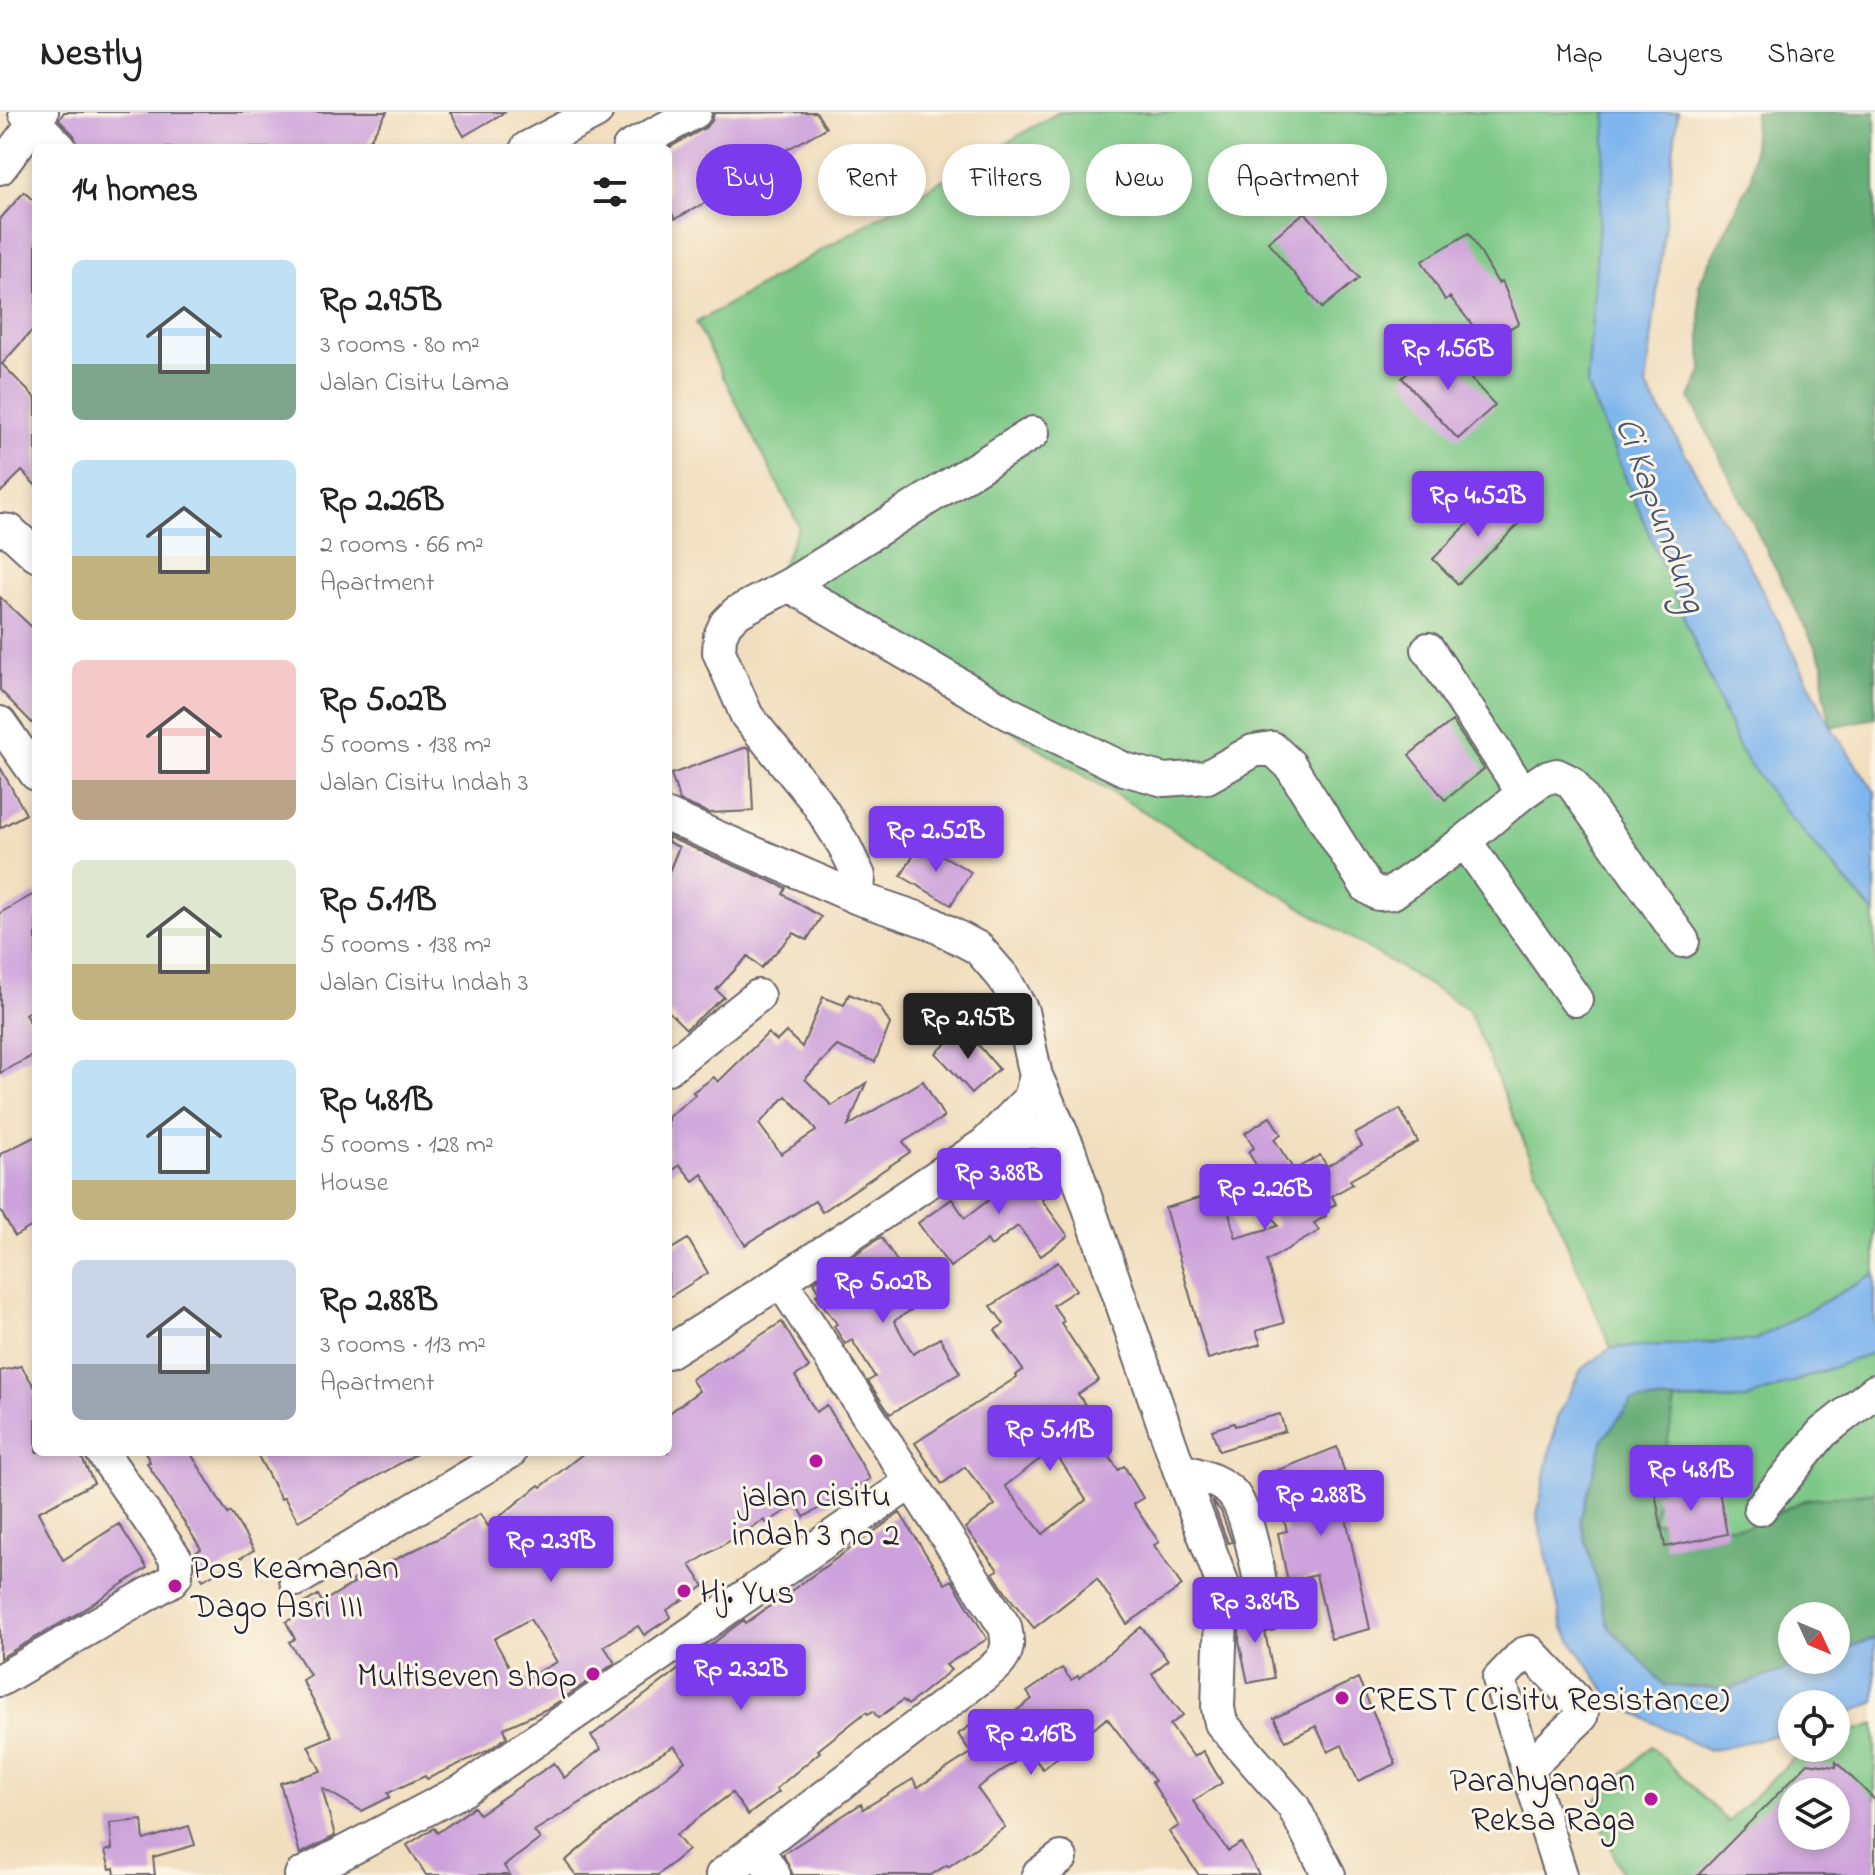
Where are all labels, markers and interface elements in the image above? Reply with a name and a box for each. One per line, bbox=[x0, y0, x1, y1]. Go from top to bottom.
text: Nestly bbox=[40, 27, 142, 83]
text: Map bbox=[1555, 35, 1603, 76]
text: Layers bbox=[1647, 35, 1723, 76]
text: Share bbox=[1767, 35, 1835, 76]
chip: Buy bbox=[696, 144, 802, 216]
chip: Rent bbox=[818, 144, 926, 216]
chip: Filters bbox=[942, 144, 1070, 216]
chip: New bbox=[1086, 144, 1192, 216]
chip: Apartment bbox=[1208, 144, 1387, 216]
text: 14 homes bbox=[72, 167, 198, 217]
icon: filters bbox=[588, 170, 632, 214]
text: Rp 2.95B bbox=[320, 277, 442, 327]
icon: home bbox=[136, 292, 232, 388]
pin: Rp 1.56B bbox=[1365, 324, 1531, 392]
text: 3 rooms · 80 m² bbox=[320, 327, 480, 365]
text: Rp 1.56B bbox=[1402, 331, 1494, 369]
text: Jalan Cisitu Lama bbox=[320, 365, 509, 403]
water label: Ci Kapundung bbox=[1599, 410, 1719, 621]
pin: Rp 4.52B bbox=[1395, 471, 1561, 539]
text: Rp 2.26B bbox=[320, 477, 444, 527]
text: Rp 4.52B bbox=[1430, 478, 1526, 516]
icon: home bbox=[136, 492, 232, 588]
text: 2 rooms · 66 m² bbox=[320, 527, 484, 565]
text: Apartment bbox=[320, 565, 434, 603]
text: Rp 5.02B bbox=[320, 677, 447, 727]
icon: home bbox=[136, 692, 232, 788]
text: 5 rooms · 138 m² bbox=[320, 727, 492, 765]
text: Jalan Cisitu Indah 3 bbox=[320, 765, 529, 803]
pin: Rp 2.52B bbox=[853, 806, 1019, 874]
text: Rp 2.52B bbox=[887, 813, 985, 851]
text: Rp 5.11B bbox=[320, 877, 437, 927]
icon: home bbox=[136, 892, 232, 988]
text: 5 rooms · 138 m² bbox=[320, 927, 492, 965]
text: Jalan Cisitu Indah 3 bbox=[320, 965, 529, 1003]
pin: Rp 2.95B bbox=[885, 993, 1051, 1061]
text: Rp 2.95B bbox=[921, 1000, 1015, 1038]
text: Rp 4.81B bbox=[320, 1077, 433, 1127]
icon: home bbox=[136, 1092, 232, 1188]
text: 5 rooms · 128 m² bbox=[320, 1127, 494, 1165]
pin: Rp 3.88B bbox=[916, 1148, 1082, 1216]
text: Rp 3.88B bbox=[955, 1155, 1043, 1193]
pin: Rp 2.26B bbox=[1182, 1164, 1348, 1232]
text: House bbox=[320, 1165, 388, 1203]
text: Rp 2.26B bbox=[1217, 1171, 1313, 1209]
pin: Rp 5.02B bbox=[800, 1257, 966, 1325]
text: Rp 5.02B bbox=[835, 1264, 931, 1302]
text: Rp 2.88B bbox=[320, 1277, 438, 1327]
icon: home bbox=[136, 1292, 232, 1388]
text: 3 rooms · 113 m² bbox=[320, 1327, 486, 1365]
text: Apartment bbox=[320, 1365, 434, 1403]
pin: Rp 5.11B bbox=[967, 1405, 1133, 1473]
text: Rp 5.11B bbox=[1005, 1412, 1095, 1450]
pin: Rp 4.81B bbox=[1608, 1445, 1774, 1513]
marker: jalan cisitu indah 3 no 2 bbox=[807, 1452, 825, 1470]
text: Rp 4.81B bbox=[1648, 1452, 1734, 1490]
pin: Rp 2.88B bbox=[1238, 1470, 1404, 1538]
place label: jalan cisitu indah 3 no 2 bbox=[732, 1473, 900, 1562]
text: Rp 2.88B bbox=[1276, 1477, 1366, 1515]
pin: Rp 2.39B bbox=[468, 1516, 634, 1584]
text: Rp 2.39B bbox=[506, 1523, 596, 1561]
place label: Pos Keamanan Dago Asri III bbox=[190, 1545, 399, 1634]
place label: Hj. Yus bbox=[700, 1570, 794, 1620]
marker: Pos Keamanan Dago Asri III bbox=[166, 1577, 184, 1595]
pin: Rp 3.84B bbox=[1172, 1577, 1338, 1645]
marker: Hj. Yus bbox=[675, 1582, 693, 1600]
text: Rp 3.84B bbox=[1210, 1584, 1300, 1622]
north arrow bbox=[1778, 1602, 1850, 1674]
map controls bbox=[1778, 1602, 1850, 1850]
pin: Rp 2.32B bbox=[658, 1644, 824, 1712]
text: Rp 2.32B bbox=[694, 1651, 788, 1689]
place label: Multiseven shop bbox=[357, 1653, 577, 1703]
marker: Multiseven shop bbox=[584, 1665, 602, 1683]
place label: CREST (Cisitu Resistance) bbox=[1358, 1677, 1729, 1727]
marker: CREST (Cisitu Resistance) bbox=[1333, 1689, 1351, 1707]
button: locate bbox=[1778, 1690, 1850, 1762]
pin: Rp 2.16B bbox=[948, 1709, 1114, 1777]
text: Rp 2.16B bbox=[986, 1716, 1076, 1754]
place label: Parahyangan Reksa Raga bbox=[1449, 1758, 1635, 1847]
button: layers bbox=[1778, 1778, 1850, 1850]
marker: Parahyangan Reksa Raga bbox=[1642, 1790, 1660, 1808]

